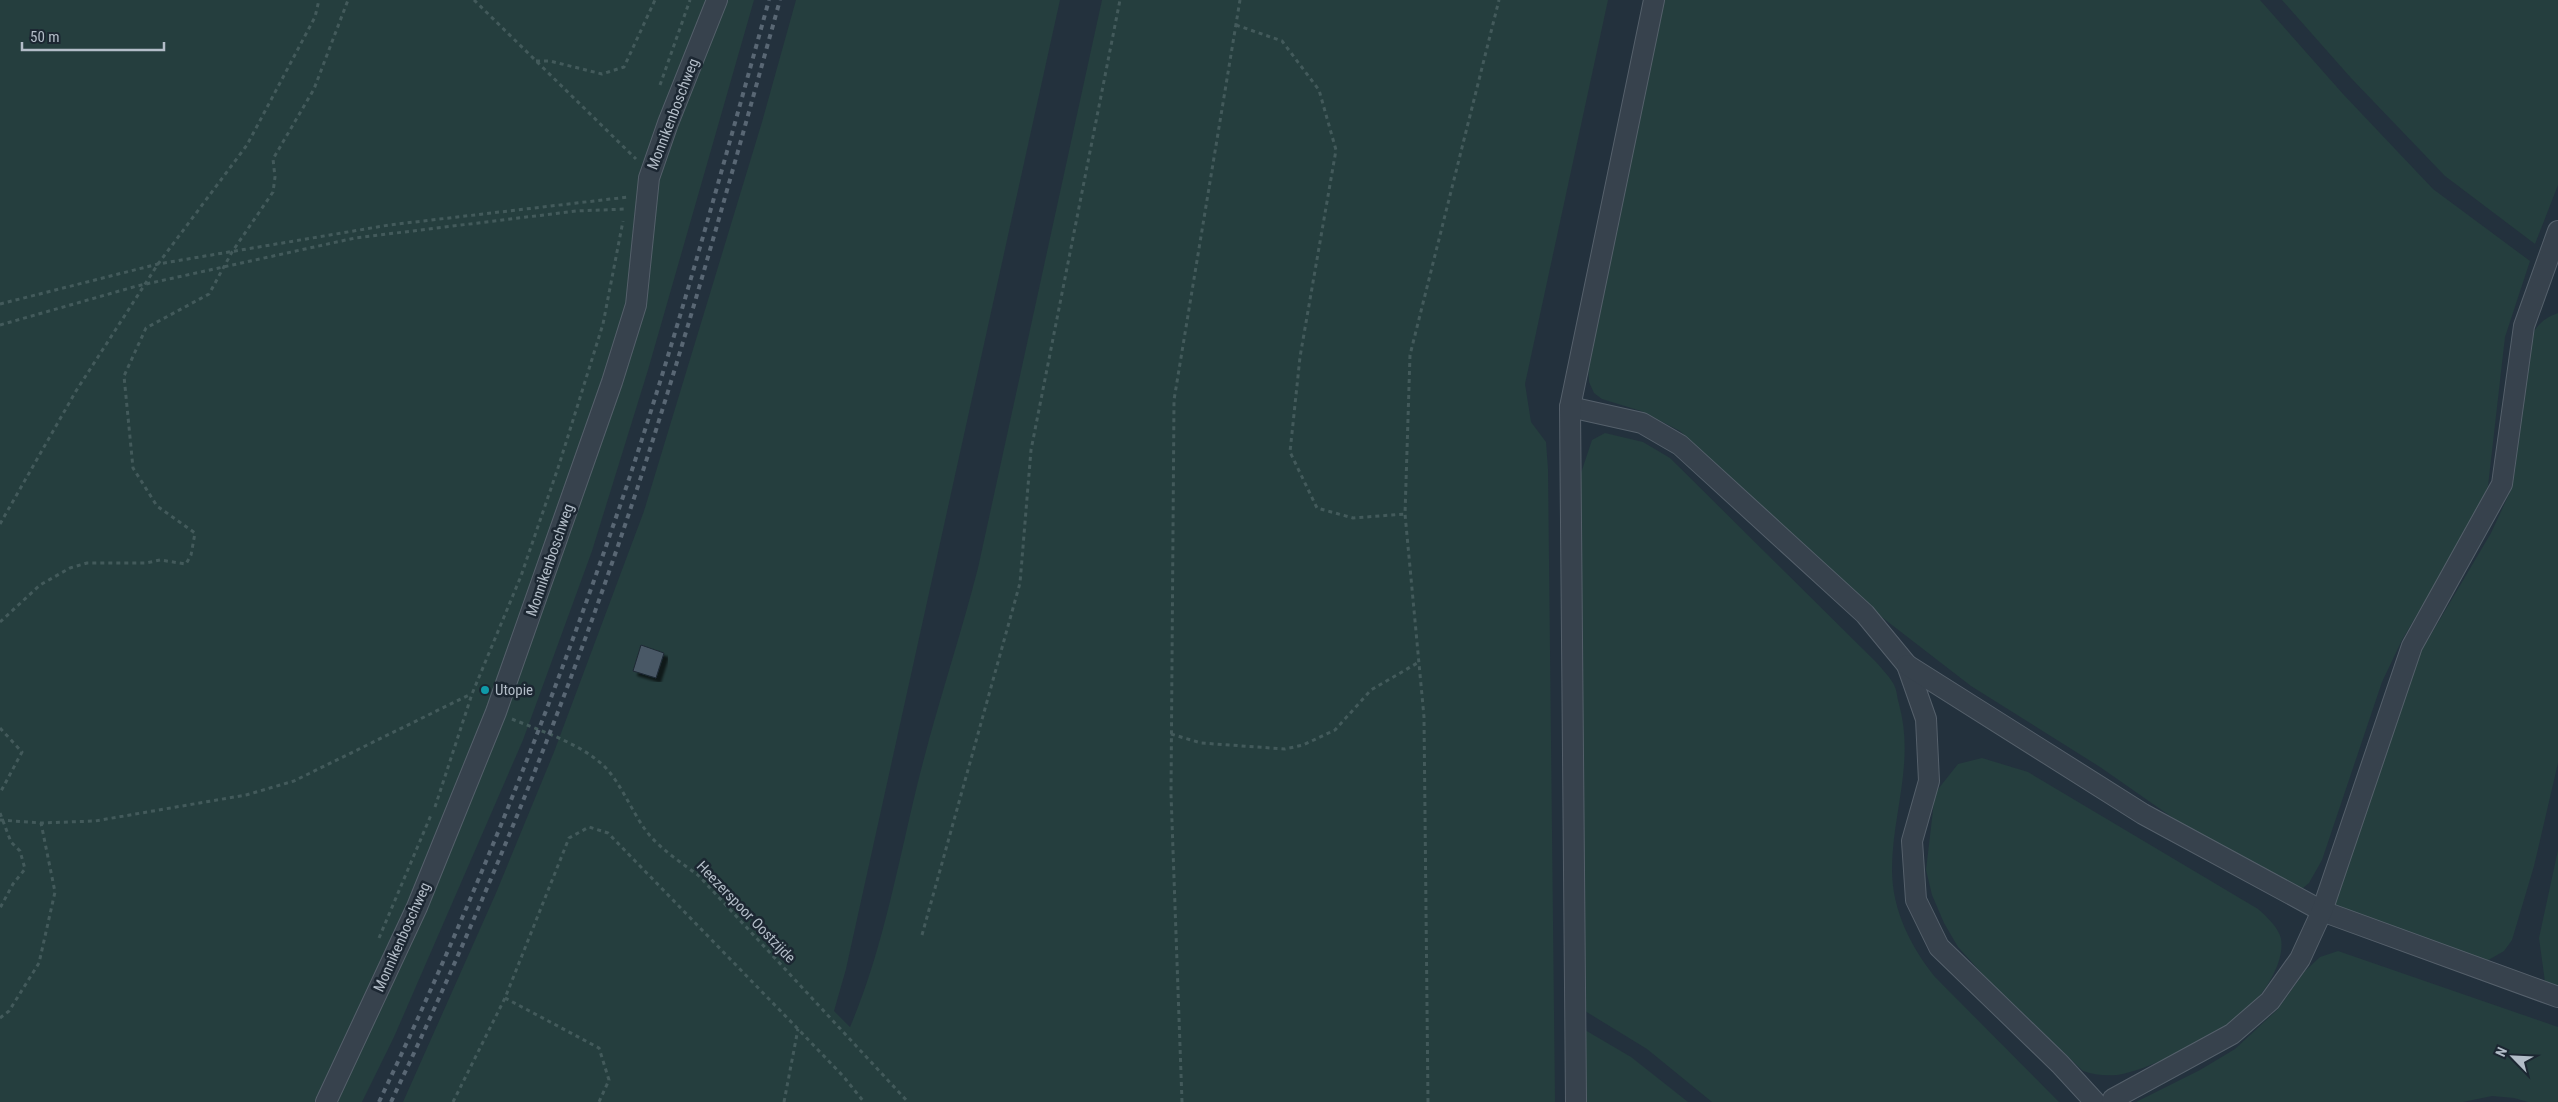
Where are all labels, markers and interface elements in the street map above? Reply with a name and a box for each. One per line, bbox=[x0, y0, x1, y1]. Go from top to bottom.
scale bar bbox=[22, 20, 165, 52]
text: 50 m bbox=[30, 28, 60, 46]
street label: Monnikenboschweg bbox=[643, 56, 703, 172]
street label: Monnikenboschweg bbox=[522, 501, 578, 619]
place label: Utopie bbox=[495, 681, 533, 699]
marker: Utopie bbox=[479, 684, 491, 696]
street label: Heezerspoor Oostzijde bbox=[693, 857, 799, 967]
street label: Monnikenboschweg bbox=[370, 879, 434, 995]
north arrow bbox=[2488, 1032, 2538, 1082]
text: N bbox=[2492, 1045, 2510, 1059]

